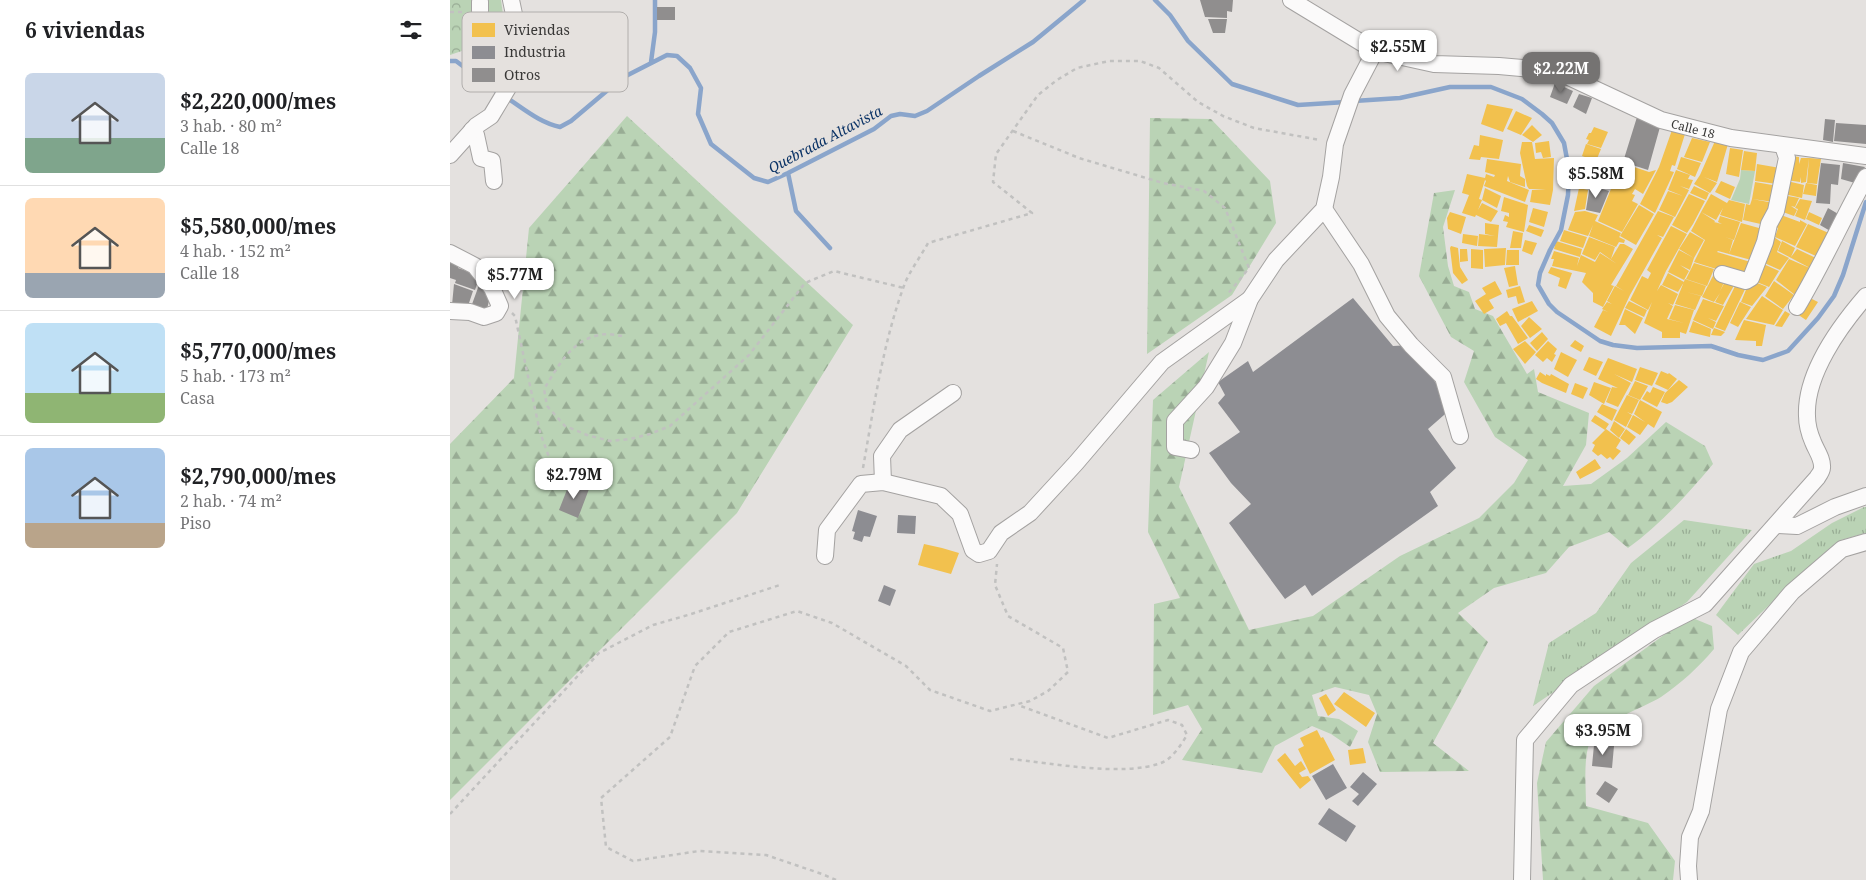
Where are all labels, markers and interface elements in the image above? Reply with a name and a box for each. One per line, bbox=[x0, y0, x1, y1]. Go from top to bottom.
legend bbox=[462, 12, 628, 92]
text: 6 viviendas bbox=[25, 16, 145, 44]
icon: filters bbox=[397, 16, 425, 44]
text: Viviendas bbox=[504, 20, 570, 39]
pin: $2.55M bbox=[1357, 30, 1439, 72]
text: $2.55M bbox=[1370, 35, 1426, 57]
text: Industria bbox=[504, 42, 566, 61]
pin: $2.22M bbox=[1520, 52, 1602, 94]
text: $2.22M bbox=[1533, 57, 1589, 79]
text: Otros bbox=[504, 65, 540, 84]
text: $2,220,000/mes bbox=[180, 87, 336, 115]
icon: home bbox=[65, 93, 125, 153]
water label: Quebrada Altavista bbox=[765, 100, 886, 177]
street label: Calle 18 bbox=[1669, 114, 1717, 142]
text: 3 hab. · 80 m² bbox=[180, 115, 282, 137]
text: Calle 18 bbox=[180, 137, 239, 159]
pin: $5.58M bbox=[1555, 156, 1637, 199]
text: $5.58M bbox=[1568, 162, 1624, 184]
text: $5,580,000/mes bbox=[180, 212, 336, 240]
icon: home bbox=[65, 218, 125, 278]
text: 4 hab. · 152 m² bbox=[180, 240, 291, 262]
pin: $5.77M bbox=[474, 258, 556, 300]
text: Calle 18 bbox=[180, 262, 239, 284]
text: $5.77M bbox=[487, 263, 543, 285]
text: $5,770,000/mes bbox=[180, 337, 336, 365]
icon: home bbox=[65, 343, 125, 403]
text: 5 hab. · 173 m² bbox=[180, 365, 291, 387]
text: Casa bbox=[180, 387, 215, 409]
pin: $2.79M bbox=[533, 458, 615, 500]
text: $2,790,000/mes bbox=[180, 462, 336, 490]
text: $2.79M bbox=[546, 463, 602, 485]
icon: home bbox=[65, 468, 125, 528]
text: 2 hab. · 74 m² bbox=[180, 490, 282, 512]
text: Piso bbox=[180, 512, 211, 534]
pin: $3.95M bbox=[1562, 714, 1644, 756]
text: $3.95M bbox=[1575, 719, 1631, 741]

